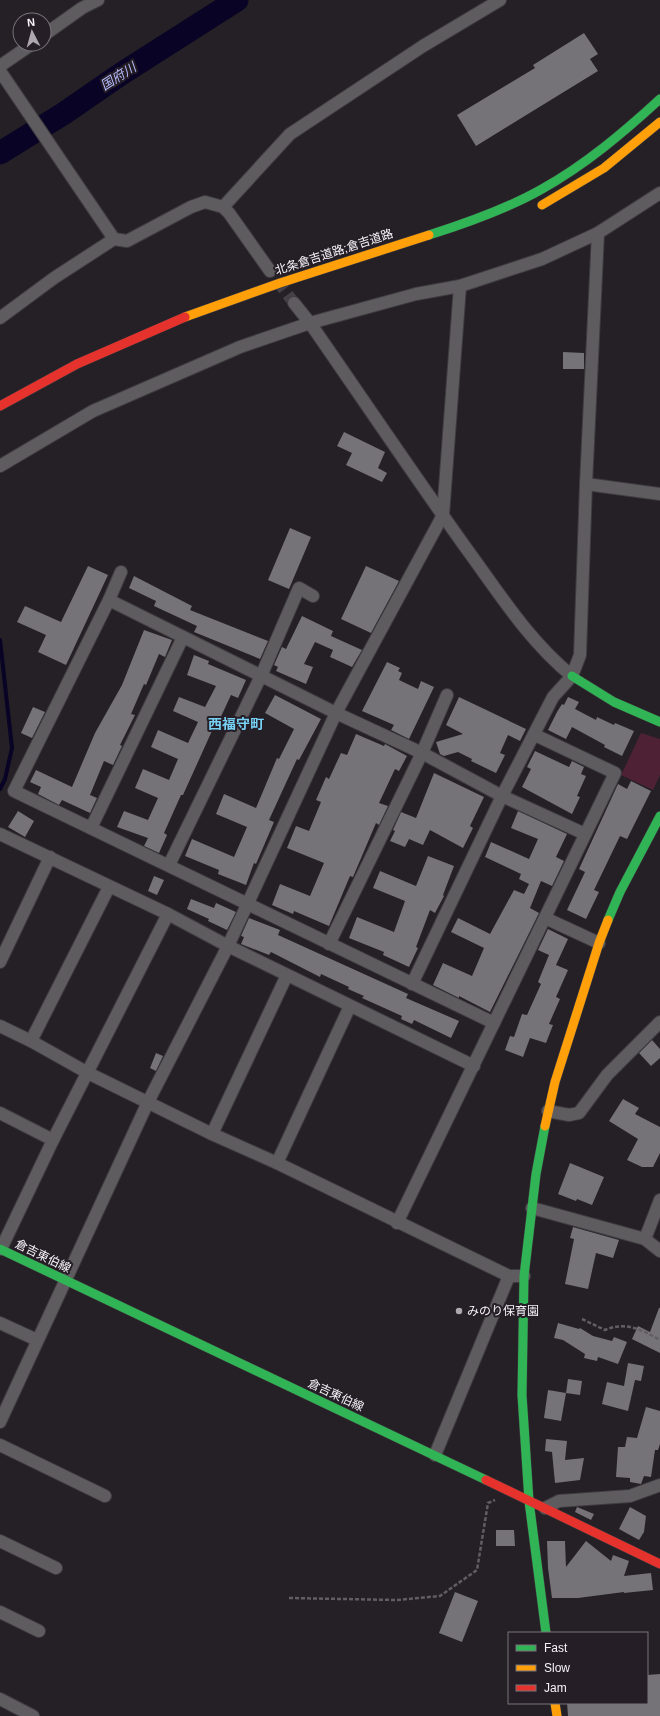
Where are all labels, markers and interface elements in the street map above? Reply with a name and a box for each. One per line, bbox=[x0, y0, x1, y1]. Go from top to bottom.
north arrow bbox=[12, 12, 52, 52]
text: N bbox=[26, 16, 36, 28]
water label: 国府川 bbox=[98, 58, 140, 93]
street label: 北条倉吉道路;倉吉道路 bbox=[273, 226, 395, 278]
district label: 西福守町 bbox=[208, 716, 264, 732]
street label: 倉吉東伯線 bbox=[13, 1237, 73, 1275]
place label: みのり保育園 bbox=[467, 1304, 539, 1318]
marker: みのり保育園 bbox=[454, 1306, 464, 1316]
street label: 倉吉東伯線 bbox=[306, 1376, 366, 1414]
legend bbox=[508, 1632, 648, 1704]
text: Fast bbox=[544, 1641, 568, 1655]
text: Slow bbox=[544, 1661, 570, 1675]
text: Jam bbox=[544, 1681, 567, 1695]

